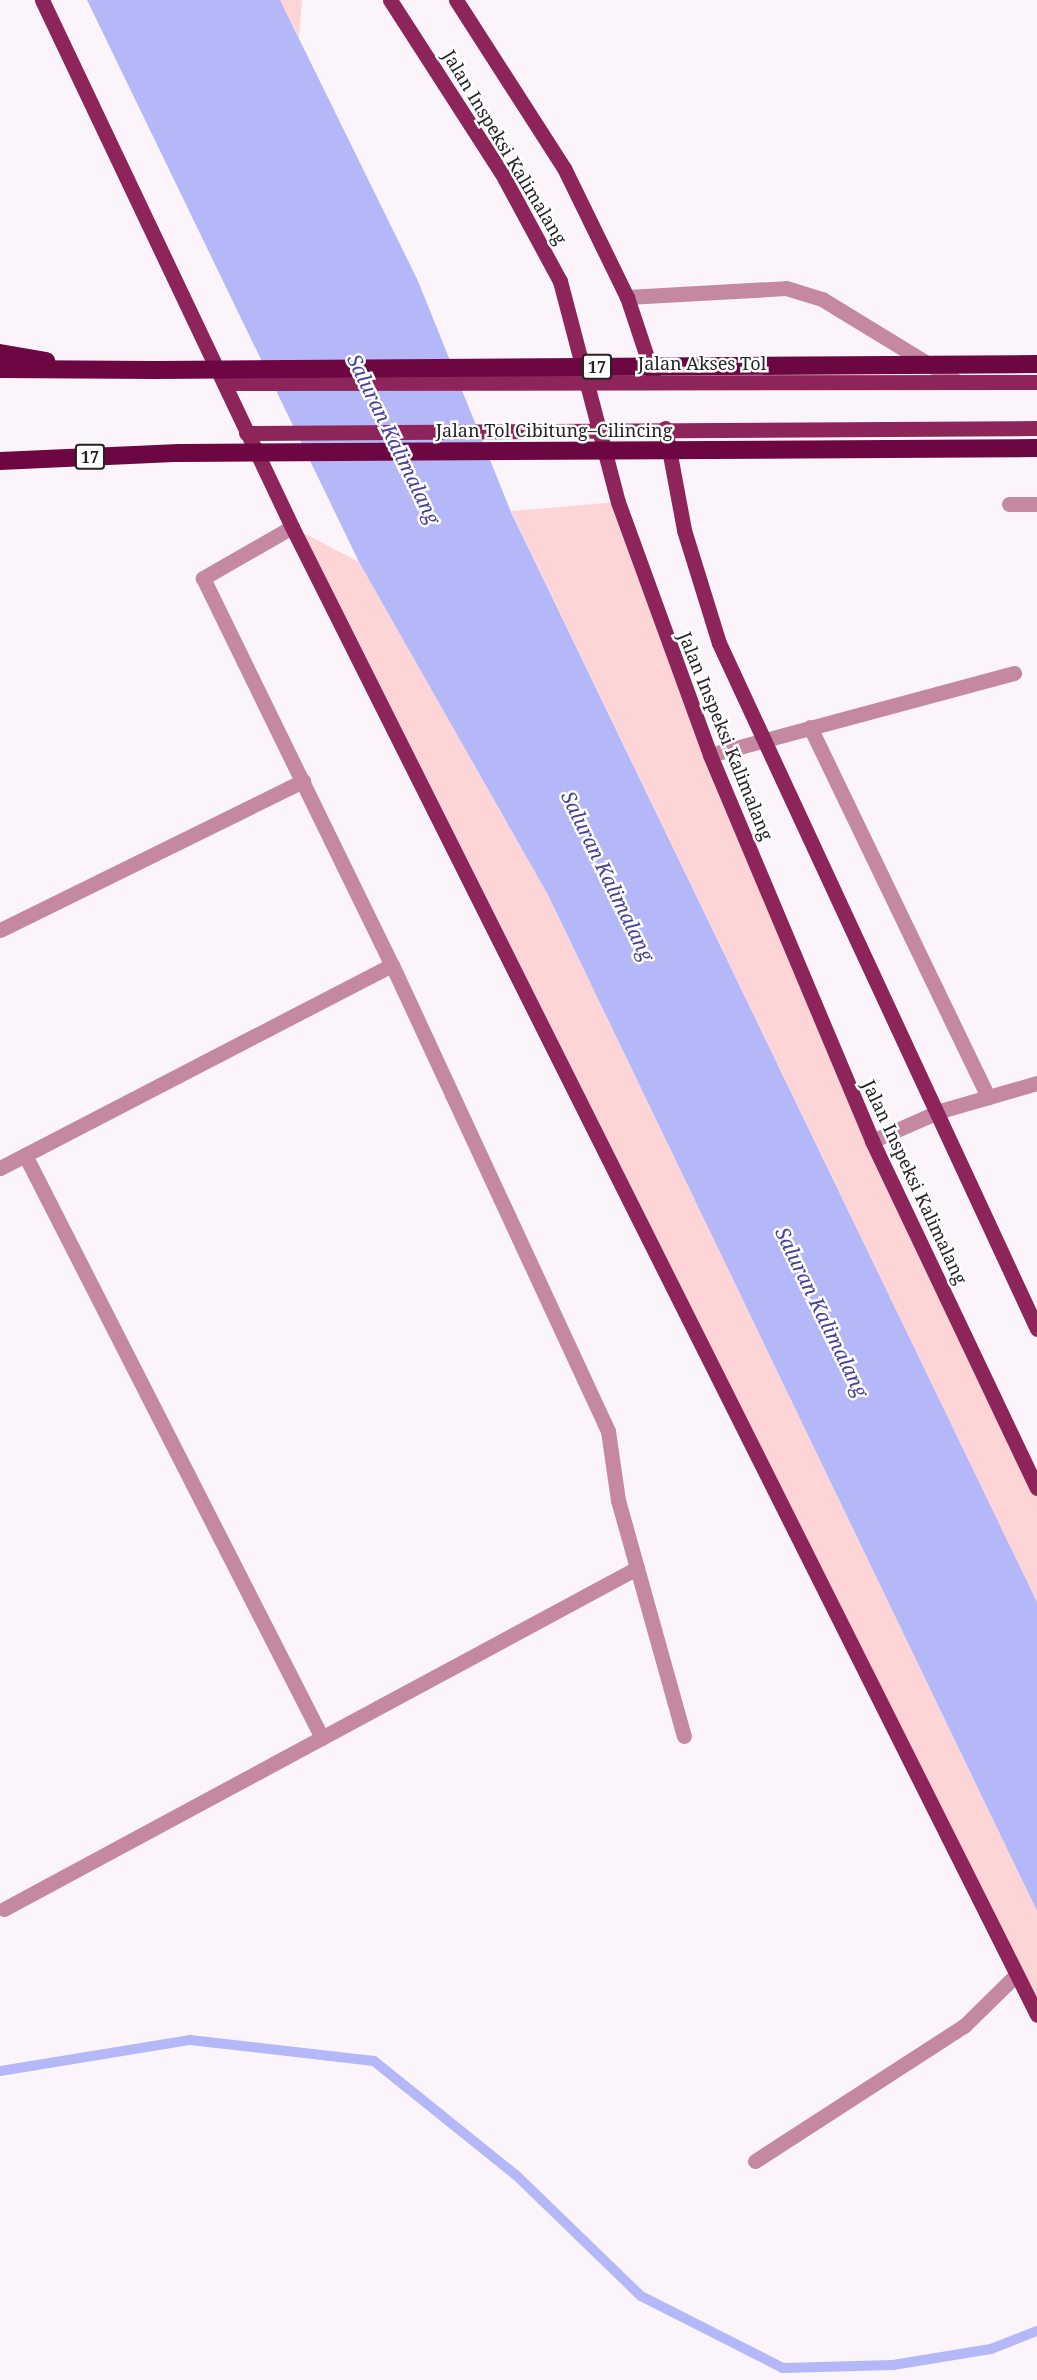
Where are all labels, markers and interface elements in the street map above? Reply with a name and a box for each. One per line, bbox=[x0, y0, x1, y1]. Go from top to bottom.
street label: Jalan Inspeksi Kalimalang bbox=[438, 46, 572, 248]
water label: Saluran Kalimalang bbox=[342, 350, 446, 528]
street label: Jalan Akses Tol bbox=[638, 352, 766, 374]
road number: 17 bbox=[580, 354, 614, 380]
street label: Jalan Tol Cibitung–Cilincing bbox=[436, 419, 672, 441]
road number: 17 bbox=[74, 444, 106, 470]
street label: Jalan Inspeksi Kalimalang bbox=[674, 629, 778, 843]
water label: Saluran Kalimalang bbox=[556, 787, 660, 965]
street label: Jalan Inspeksi Kalimalang bbox=[858, 1076, 972, 1288]
water label: Saluran Kalimalang bbox=[770, 1223, 874, 1401]

